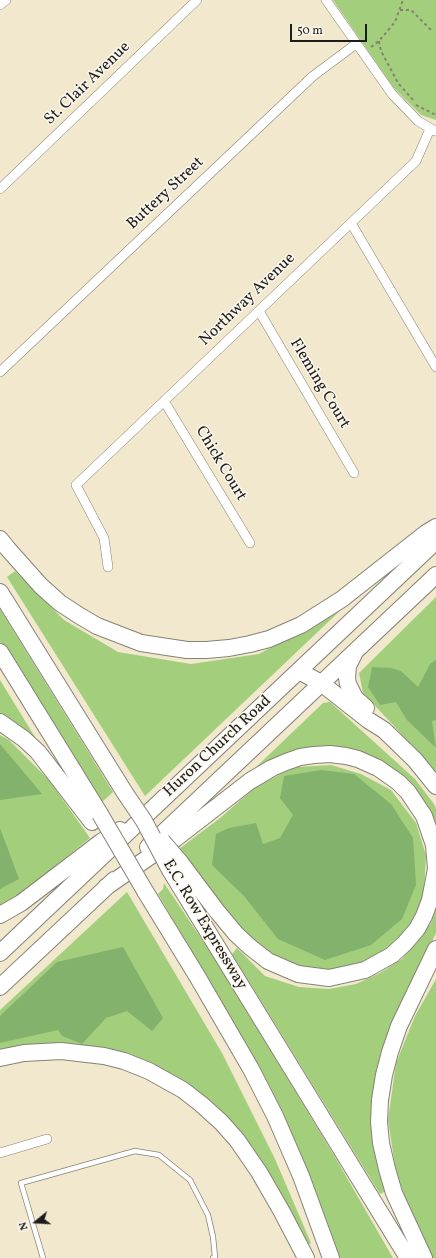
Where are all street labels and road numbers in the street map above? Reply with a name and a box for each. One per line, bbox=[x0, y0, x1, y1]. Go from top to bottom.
street label: St. Clair Avenue bbox=[41, 38, 135, 130]
street label: Buttery Street bbox=[124, 154, 208, 234]
street label: Northway Avenue bbox=[196, 249, 300, 351]
street label: Fleming Court bbox=[285, 336, 353, 432]
street label: Chick Court bbox=[190, 423, 250, 505]
street label: Huron Church Road bbox=[160, 692, 276, 802]
street label: E.C. Row Expressway bbox=[158, 856, 250, 994]

